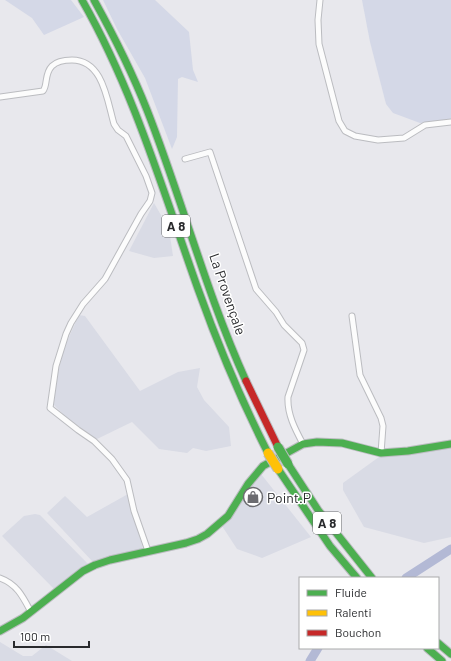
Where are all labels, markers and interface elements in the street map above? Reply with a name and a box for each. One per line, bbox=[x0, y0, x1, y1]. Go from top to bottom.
road number: A 8 bbox=[162, 215, 190, 237]
street label: La Provençale bbox=[206, 251, 250, 337]
shop icon: Point.P bbox=[242, 486, 264, 508]
place label: Point.P bbox=[267, 489, 311, 506]
road number: A 8 bbox=[313, 512, 341, 534]
legend bbox=[299, 577, 439, 649]
text: Fluide bbox=[335, 585, 367, 599]
text: Ralenti bbox=[335, 605, 372, 619]
scale bar bbox=[14, 623, 89, 649]
text: Bouchon bbox=[335, 625, 381, 639]
text: 100 m bbox=[20, 629, 50, 643]

